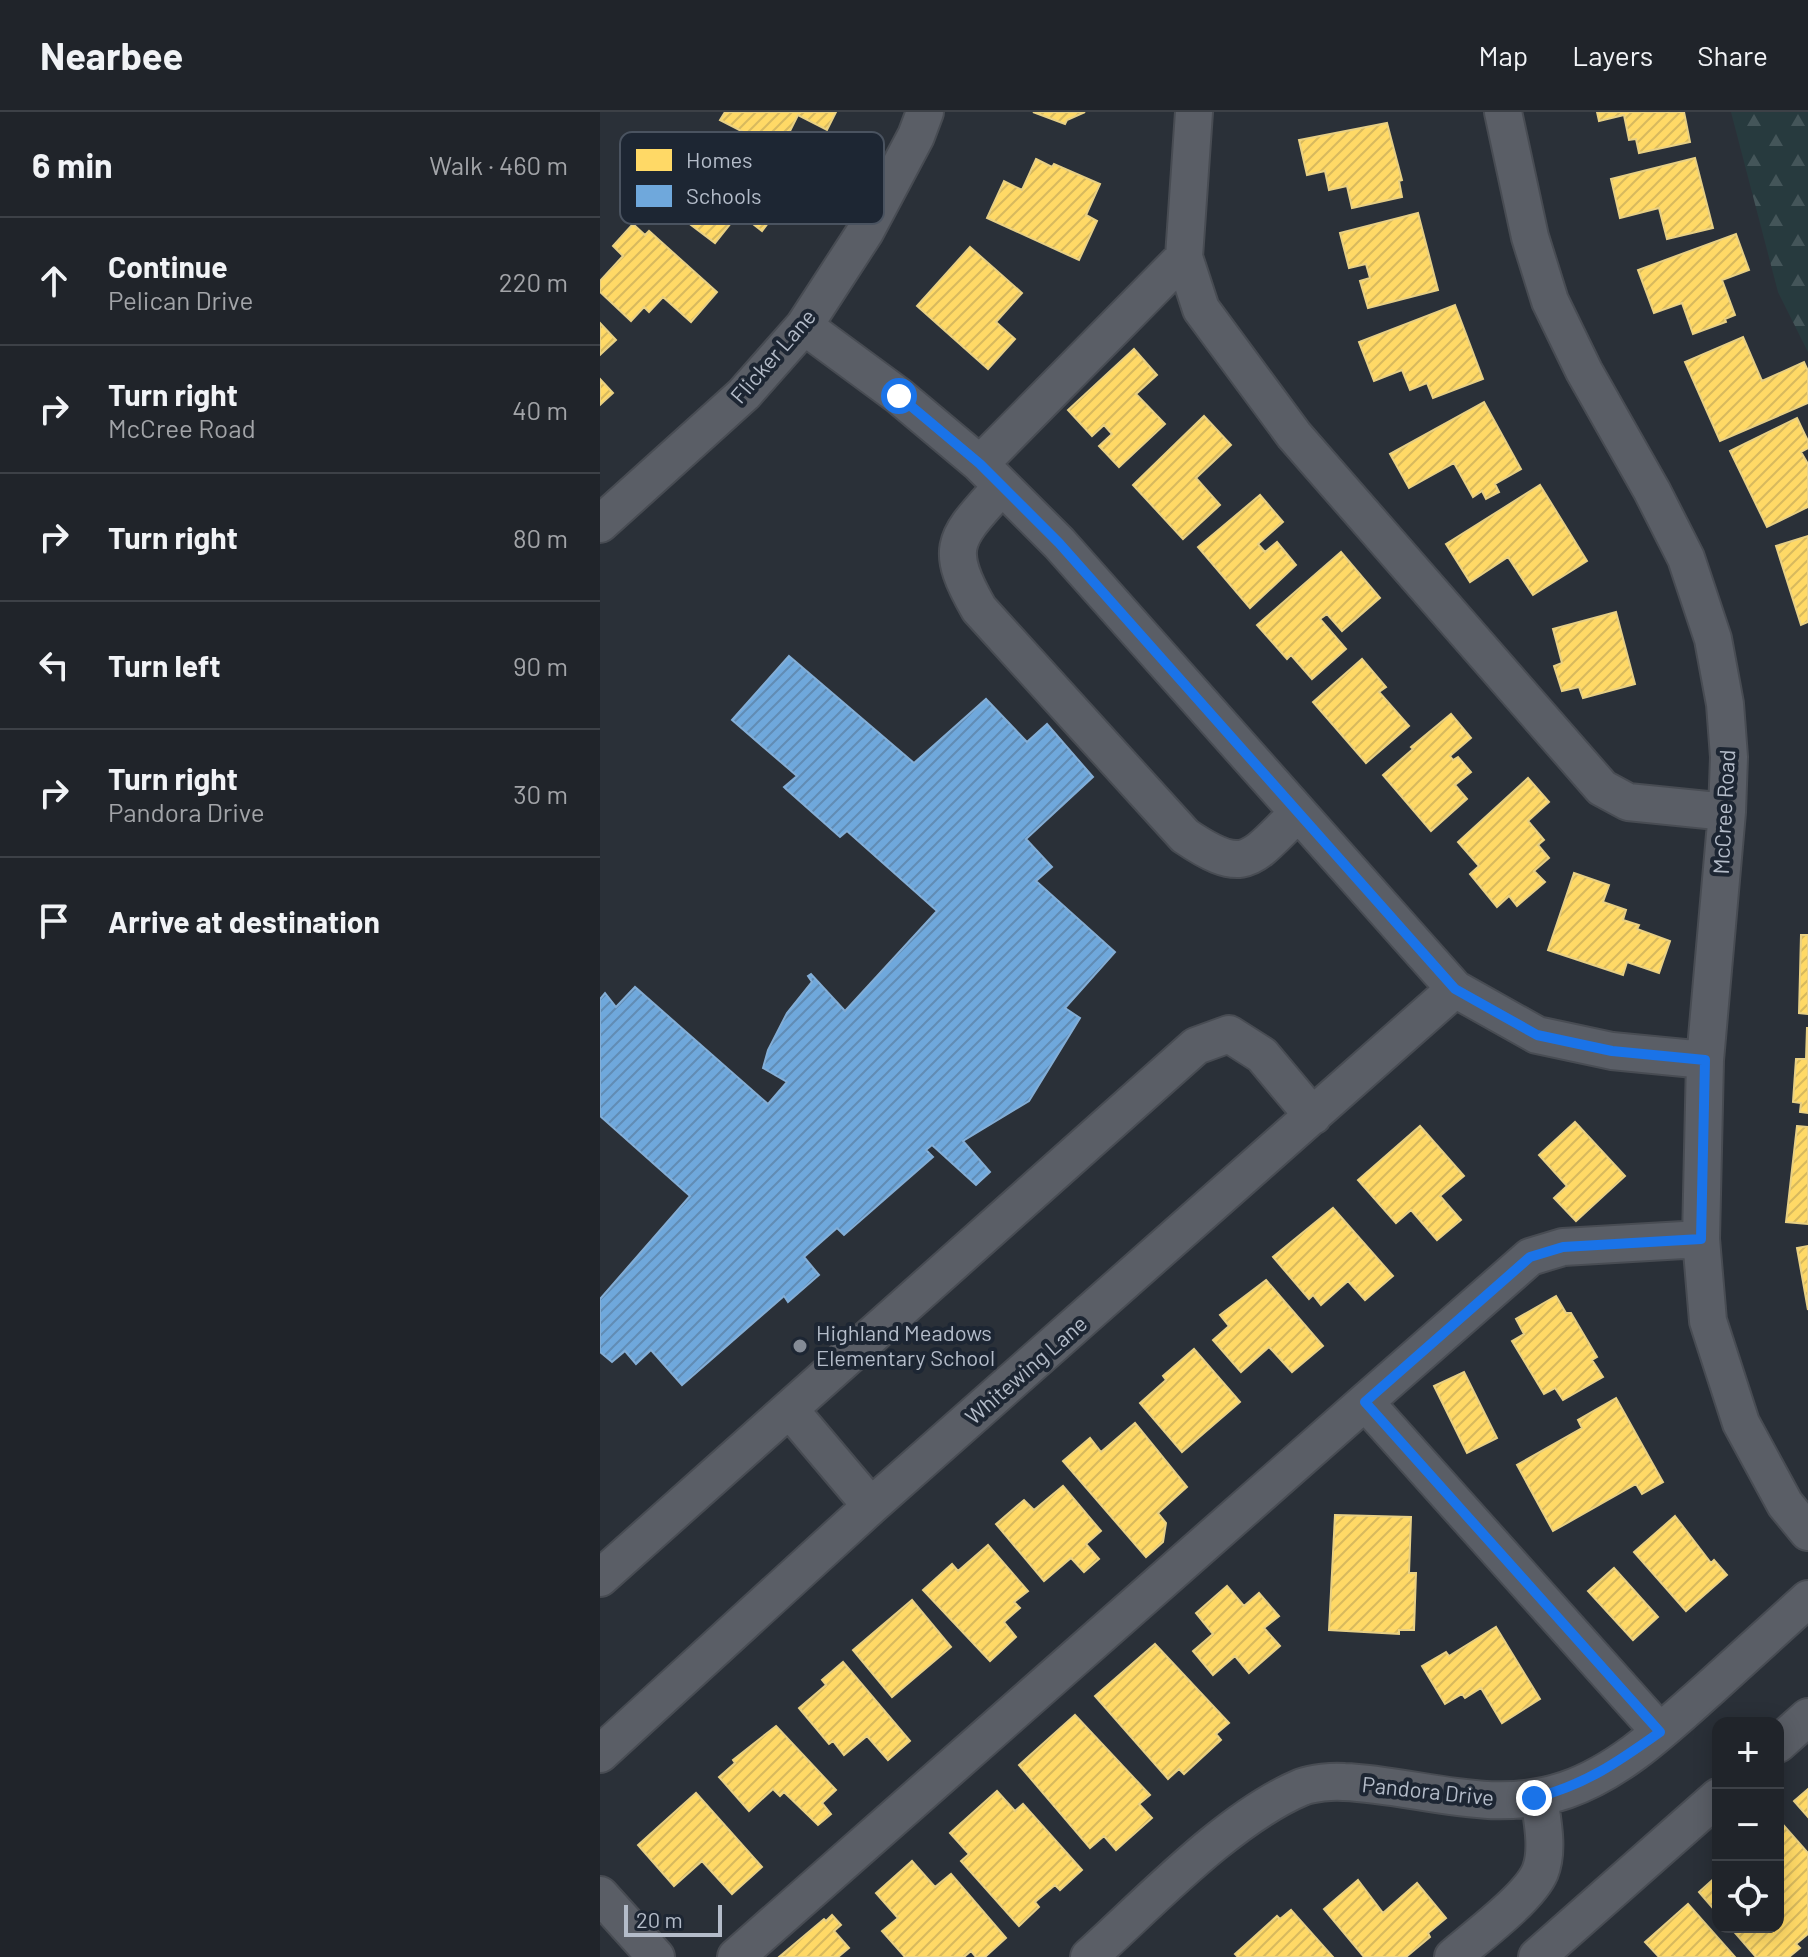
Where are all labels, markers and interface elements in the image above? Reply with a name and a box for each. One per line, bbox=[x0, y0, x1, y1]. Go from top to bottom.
text: Nearbee bbox=[40, 32, 183, 78]
text: Map bbox=[1478, 38, 1528, 72]
text: Layers bbox=[1572, 38, 1653, 72]
text: Share bbox=[1697, 38, 1768, 72]
legend bbox=[620, 132, 884, 224]
text: 6 min bbox=[32, 144, 113, 185]
text: Homes bbox=[686, 146, 753, 172]
text: Walk · 460 m bbox=[429, 149, 568, 180]
text: Schools bbox=[686, 182, 762, 208]
text: Continue bbox=[108, 248, 228, 284]
icon: ahead bbox=[32, 259, 76, 303]
text: 220 m bbox=[499, 266, 568, 297]
text: Pelican Drive bbox=[108, 284, 253, 315]
street label: Flicker Lane bbox=[724, 303, 820, 408]
text: Turn right bbox=[108, 376, 238, 412]
route start bbox=[881, 378, 917, 414]
icon: right bbox=[32, 387, 76, 431]
text: 40 m bbox=[512, 394, 568, 425]
text: McCree Road bbox=[108, 412, 256, 443]
icon: right bbox=[32, 515, 76, 559]
text: Turn right bbox=[108, 519, 238, 555]
text: 80 m bbox=[513, 522, 568, 553]
icon: left bbox=[32, 643, 76, 687]
text: Turn left bbox=[108, 647, 221, 683]
text: 90 m bbox=[513, 650, 568, 681]
street label: McCree Road bbox=[1707, 749, 1739, 875]
text: Turn right bbox=[108, 760, 238, 796]
icon: right bbox=[32, 771, 76, 815]
text: 30 m bbox=[513, 778, 568, 809]
text: Pandora Drive bbox=[108, 796, 265, 827]
icon: arrive bbox=[32, 899, 76, 943]
text: Arrive at destination bbox=[108, 903, 380, 939]
street label: Whitewing Lane bbox=[959, 1309, 1091, 1429]
place label: Highland Meadows Elementary School bbox=[816, 1319, 995, 1370]
marker: Highland Meadows Elementary School bbox=[791, 1337, 809, 1355]
map controls bbox=[1712, 1717, 1784, 1933]
button: + bbox=[1712, 1717, 1784, 1789]
street label: Pandora Drive bbox=[1361, 1770, 1495, 1810]
route end bbox=[1516, 1780, 1552, 1816]
button: − bbox=[1712, 1789, 1784, 1861]
button: locate bbox=[1712, 1861, 1784, 1933]
scale bar bbox=[624, 1901, 722, 1937]
text: 20 m bbox=[636, 1906, 683, 1932]

